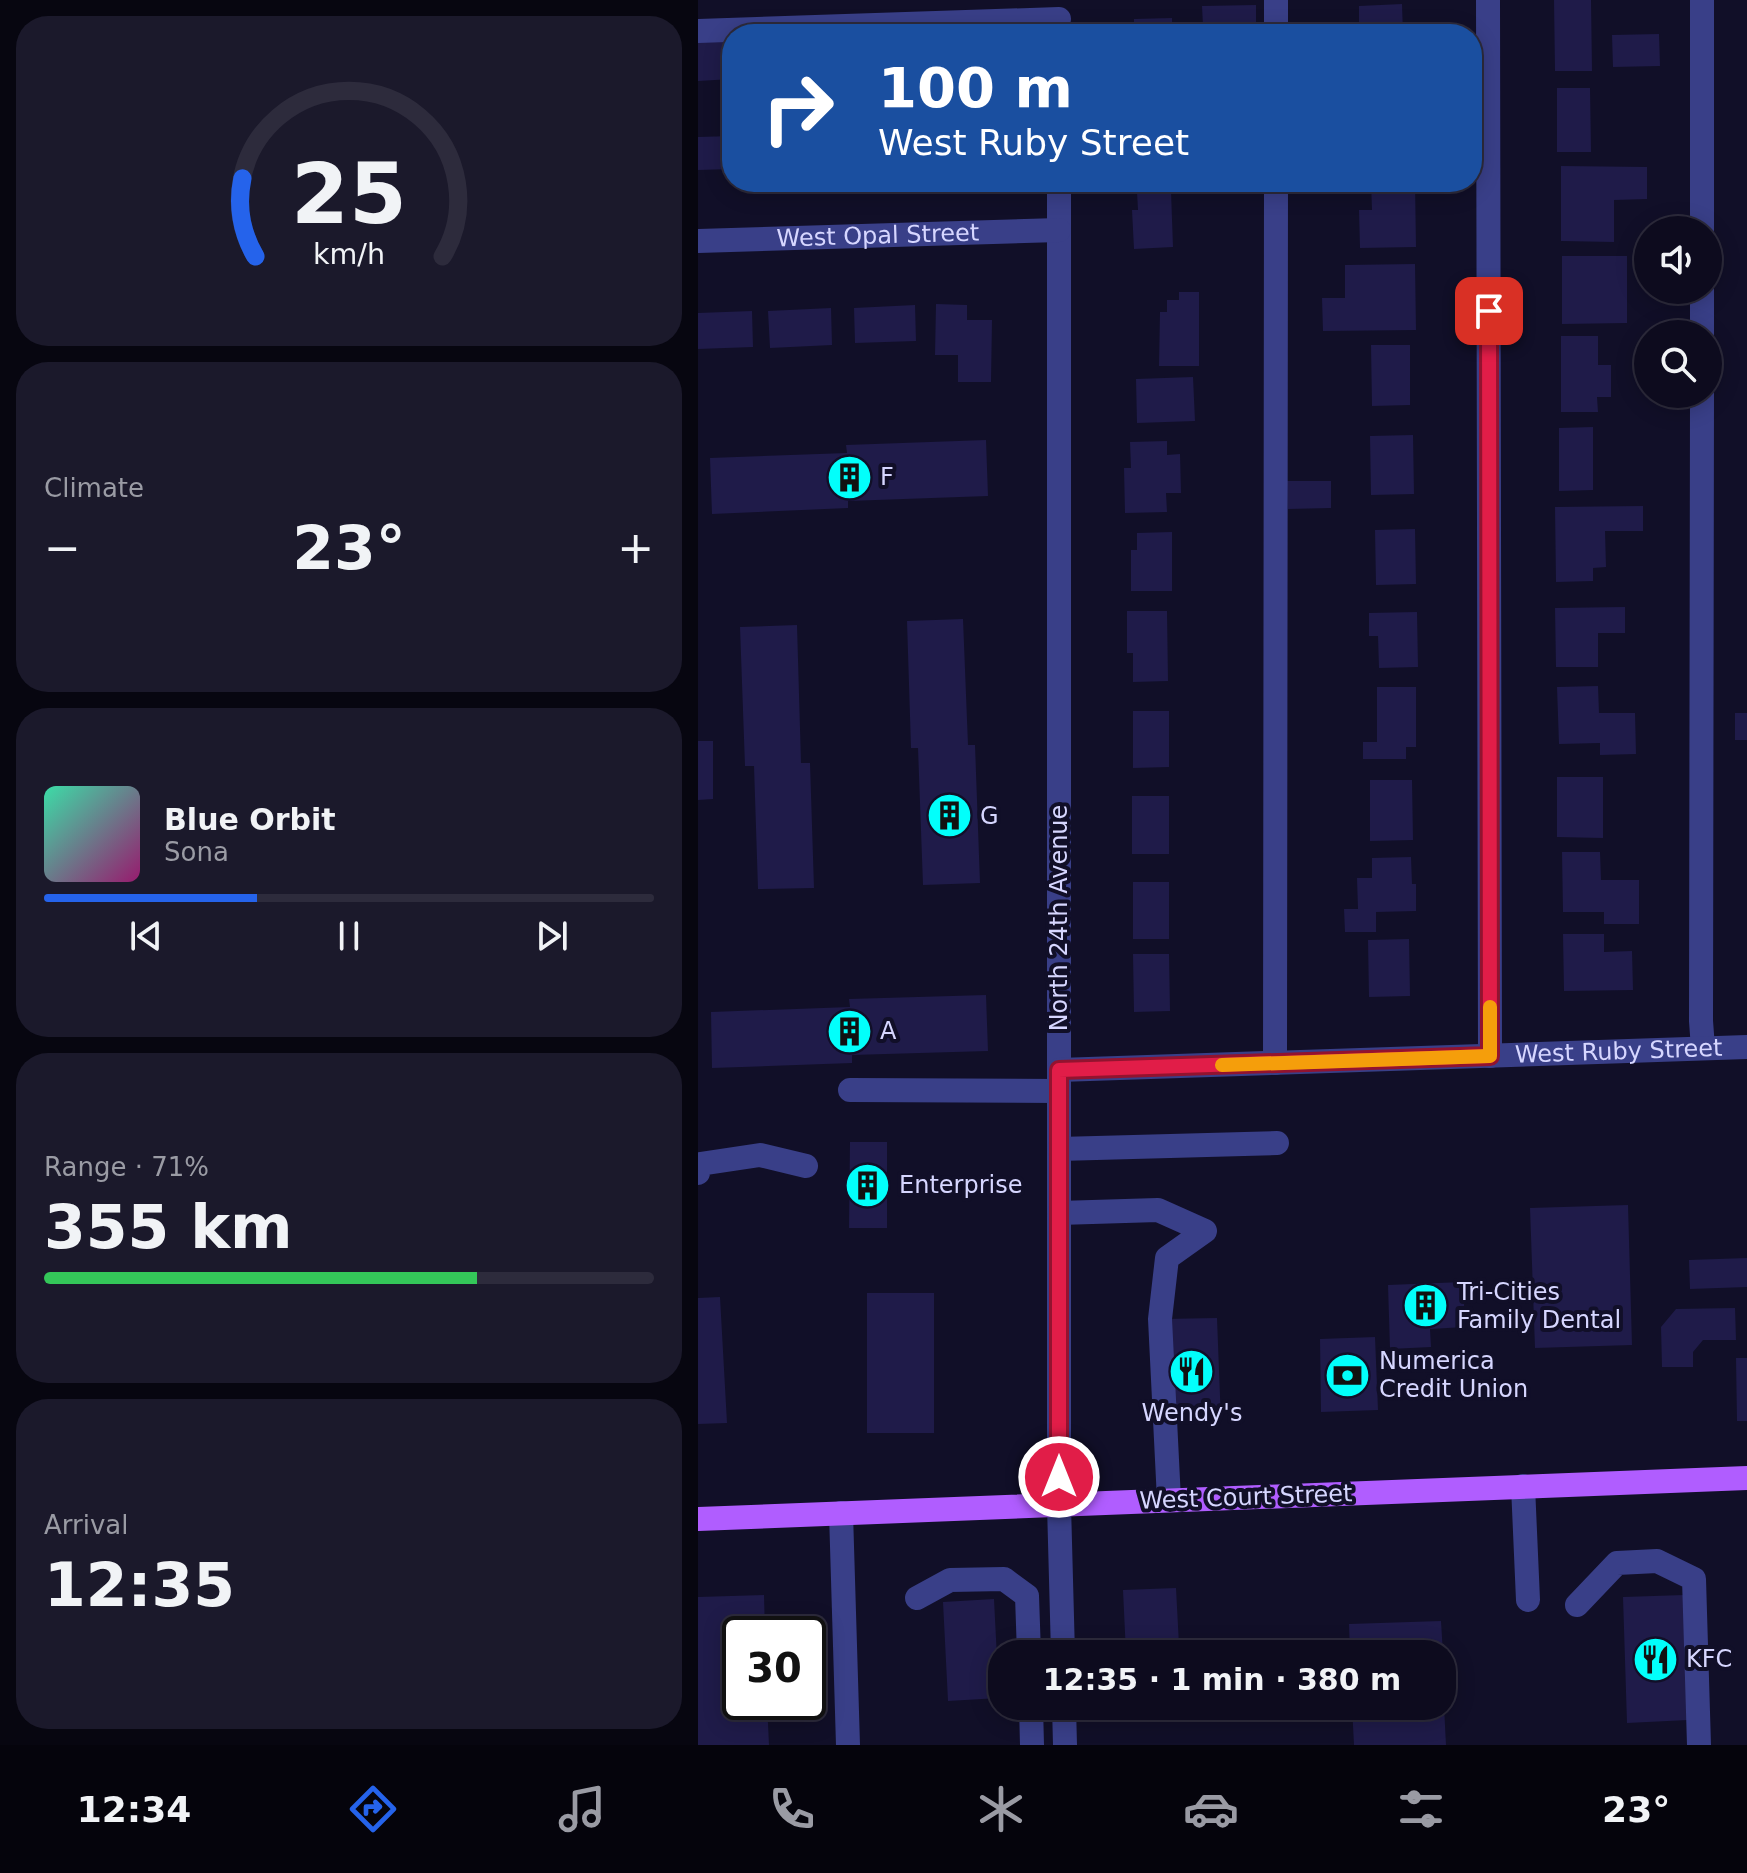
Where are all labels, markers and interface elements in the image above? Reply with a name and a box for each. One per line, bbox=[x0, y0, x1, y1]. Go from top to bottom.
text: 100 m bbox=[878, 55, 1073, 120]
icon: right bbox=[746, 56, 850, 160]
text: West Ruby Street bbox=[878, 122, 1189, 163]
text: 25 bbox=[291, 145, 407, 242]
map controls bbox=[1634, 216, 1722, 408]
button: sound bbox=[1634, 216, 1722, 304]
street label: West Opal Street bbox=[776, 218, 980, 253]
text: km/h bbox=[313, 237, 385, 271]
pin bbox=[1455, 277, 1523, 345]
icon: arrive bbox=[1467, 289, 1511, 333]
button: search bbox=[1634, 320, 1722, 408]
building icon: F bbox=[825, 453, 873, 501]
place label: F bbox=[880, 463, 894, 491]
text: Climate bbox=[44, 473, 144, 503]
text: 23° bbox=[292, 513, 406, 583]
text: − bbox=[44, 522, 81, 573]
text: + bbox=[617, 522, 654, 573]
building icon: G bbox=[925, 792, 973, 840]
text: Blue Orbit bbox=[164, 802, 336, 837]
place label: G bbox=[980, 802, 999, 830]
street label: North 24th Avenue bbox=[1045, 805, 1073, 1031]
text: Sona bbox=[164, 837, 229, 867]
icon: previous bbox=[124, 914, 168, 958]
icon: pause bbox=[327, 914, 371, 958]
icon: next bbox=[530, 914, 574, 958]
building icon: A bbox=[825, 1007, 873, 1055]
place label: A bbox=[880, 1017, 897, 1045]
street label: West Ruby Street bbox=[1515, 1034, 1723, 1069]
text: Range · 71% bbox=[44, 1152, 209, 1182]
building icon: Enterprise bbox=[844, 1161, 892, 1209]
place label: Enterprise bbox=[899, 1171, 1022, 1199]
text: 355 km bbox=[44, 1192, 293, 1262]
place label: Tri-Cities Family Dental bbox=[1456, 1278, 1621, 1334]
building icon: Tri-Cities Family Dental bbox=[1402, 1282, 1450, 1330]
restaurant icon: Wendy's bbox=[1168, 1347, 1216, 1395]
place label: Numerica Credit Union bbox=[1379, 1347, 1528, 1403]
bank icon: Numerica Credit Union bbox=[1324, 1351, 1372, 1399]
place label: Wendy's bbox=[1142, 1399, 1242, 1427]
position arrow bbox=[1017, 1435, 1101, 1519]
street label: West Court Street bbox=[1139, 1479, 1353, 1515]
text: Arrival bbox=[44, 1510, 128, 1540]
text: 12:35 bbox=[44, 1550, 235, 1620]
speed limit sign: 30 bbox=[722, 1616, 826, 1720]
restaurant icon: KFC bbox=[1631, 1635, 1679, 1683]
place label: KFC bbox=[1686, 1645, 1732, 1673]
text: 12:35 · 1 min · 380 m bbox=[1043, 1662, 1401, 1697]
icon: directions bbox=[345, 1781, 401, 1837]
icon: music bbox=[554, 1781, 610, 1837]
icon: phone bbox=[764, 1781, 820, 1837]
icon: climate bbox=[973, 1781, 1029, 1837]
icon: car bbox=[1183, 1781, 1239, 1837]
icon: filters bbox=[1393, 1781, 1449, 1837]
text: 12:34 bbox=[77, 1789, 191, 1830]
text: 23° bbox=[1602, 1789, 1670, 1830]

